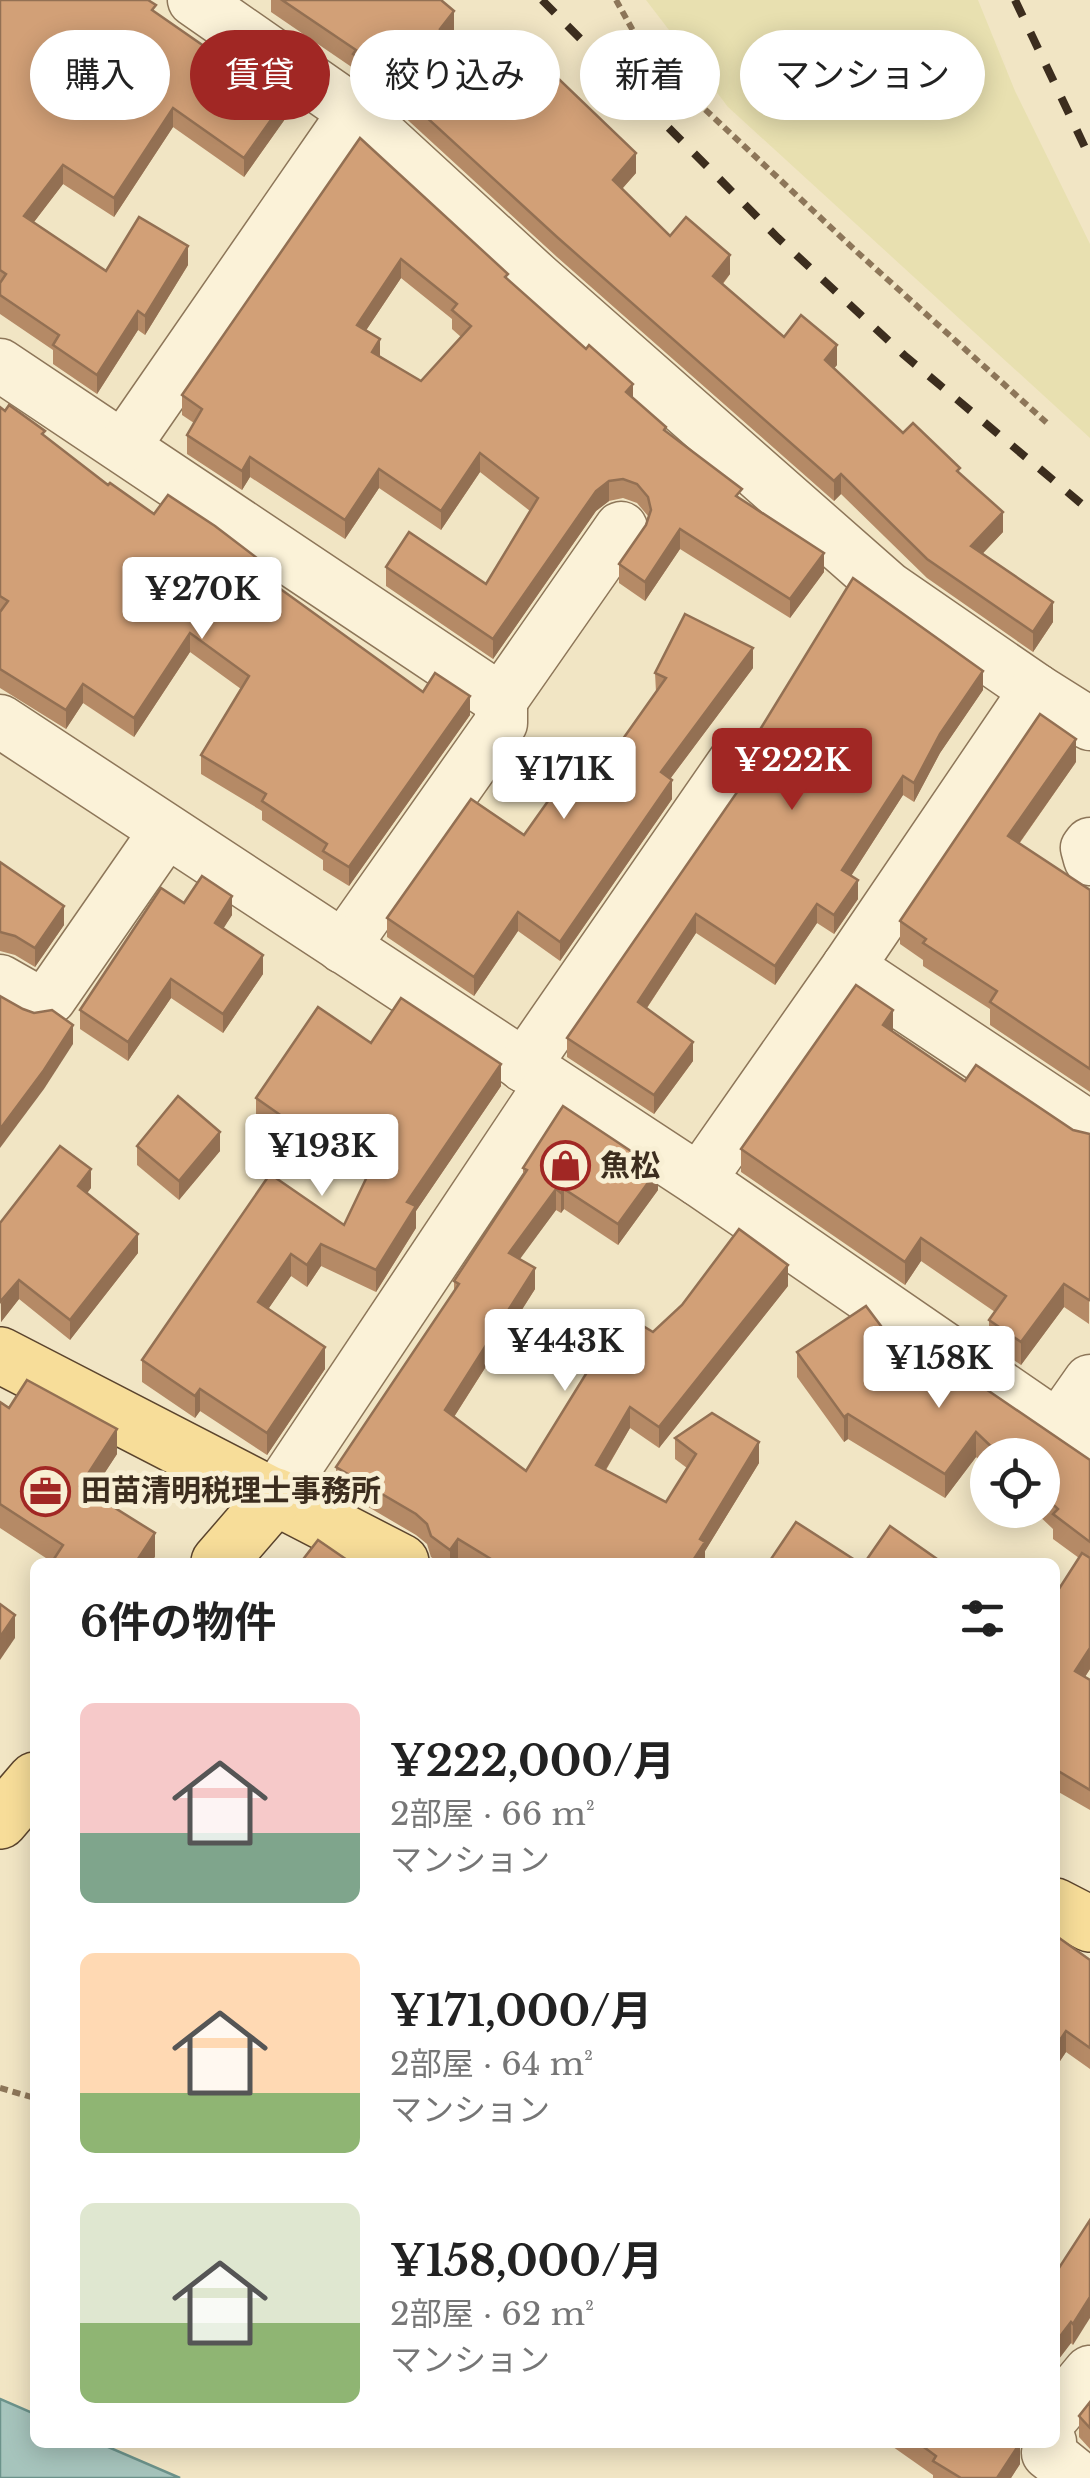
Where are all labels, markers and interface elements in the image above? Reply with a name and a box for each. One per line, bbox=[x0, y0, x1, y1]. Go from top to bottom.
chip: 購入 bbox=[30, 30, 170, 120]
chip: 賃貸 bbox=[190, 30, 330, 120]
chip: 絞り込み bbox=[350, 30, 560, 120]
chip: 新着 bbox=[580, 30, 720, 120]
chip: マンション bbox=[740, 30, 985, 120]
pin: ¥270K bbox=[132, 557, 272, 642]
text: ¥270K bbox=[144, 569, 260, 609]
pin: ¥222K bbox=[722, 728, 862, 813]
pin: ¥171K bbox=[494, 737, 634, 822]
text: ¥222K bbox=[734, 740, 850, 780]
text: ¥171K bbox=[515, 749, 613, 789]
pin: ¥193K bbox=[252, 1114, 392, 1199]
text: ¥193K bbox=[267, 1126, 377, 1166]
shop icon: 魚松 bbox=[539, 1140, 591, 1192]
place label: 魚松 bbox=[600, 1147, 660, 1184]
pin: ¥443K bbox=[495, 1309, 635, 1394]
text: ¥443K bbox=[507, 1321, 623, 1361]
pin: ¥158K bbox=[869, 1326, 1009, 1411]
text: ¥158K bbox=[886, 1338, 992, 1378]
map controls bbox=[970, 1438, 1060, 1528]
button: locate bbox=[970, 1438, 1060, 1528]
office icon: 田苗清明税理士事務所 bbox=[20, 1465, 72, 1517]
place label: 田苗清明税理士事務所 bbox=[81, 1472, 381, 1509]
icon: filters bbox=[955, 1591, 1010, 1646]
text: 6件の物件 bbox=[80, 1596, 276, 1648]
text: ¥222,000/月 bbox=[390, 1735, 675, 1787]
icon: home bbox=[160, 1743, 280, 1863]
text: 2部屋 · 66 m² bbox=[390, 1794, 595, 1834]
text: マンション bbox=[390, 1840, 550, 1880]
text: ¥171,000/月 bbox=[390, 1985, 652, 2037]
icon: home bbox=[160, 1993, 280, 2113]
text: 2部屋 · 64 m² bbox=[390, 2044, 593, 2084]
text: マンション bbox=[390, 2090, 550, 2130]
text: ¥158,000/月 bbox=[390, 2235, 663, 2287]
icon: home bbox=[160, 2243, 280, 2363]
text: 2部屋 · 62 m² bbox=[390, 2294, 594, 2334]
text: マンション bbox=[390, 2340, 550, 2380]

